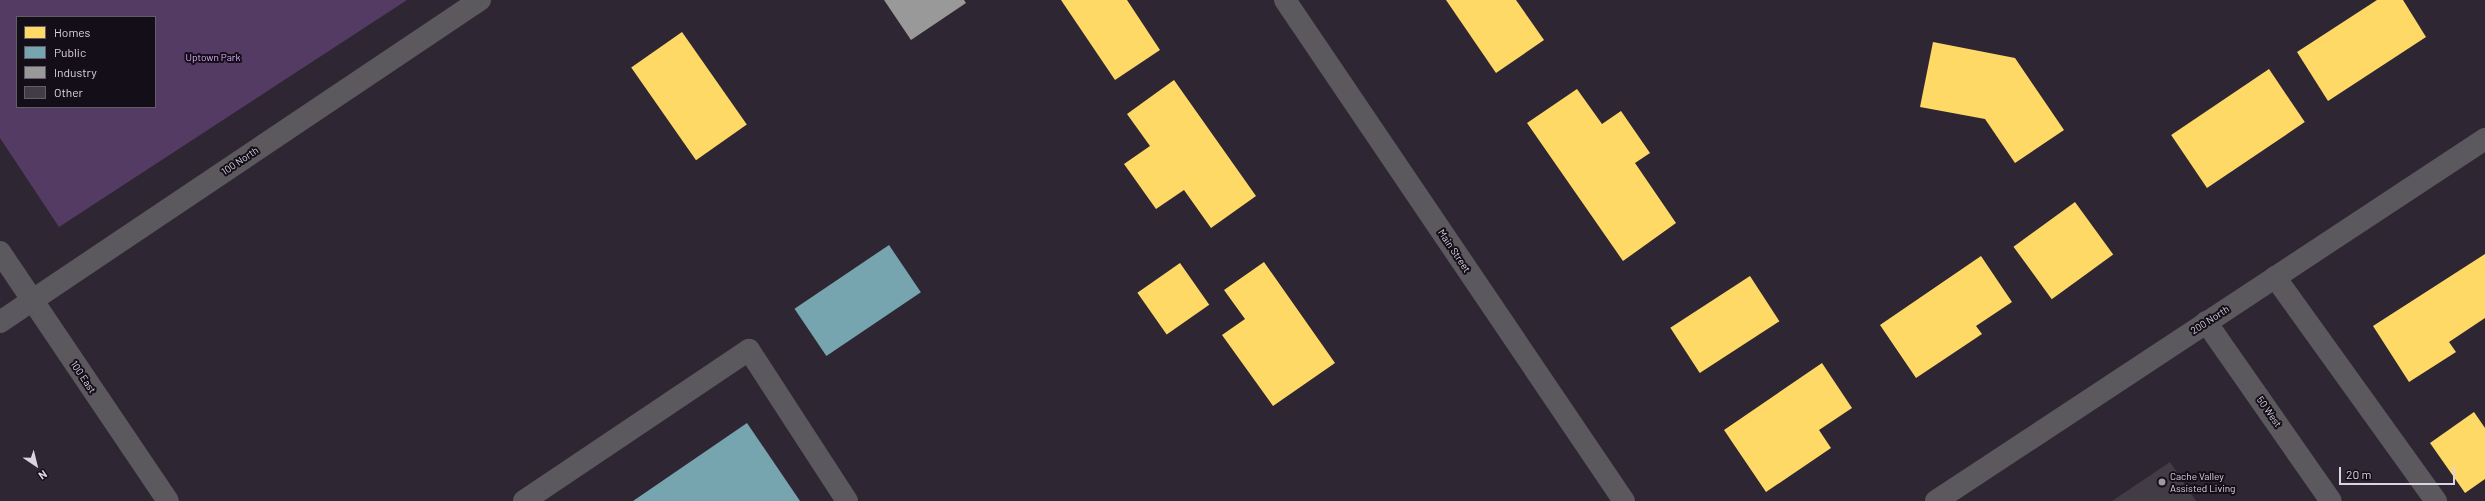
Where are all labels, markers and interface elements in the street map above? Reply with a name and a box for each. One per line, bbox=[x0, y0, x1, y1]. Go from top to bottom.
legend bbox=[16, 16, 156, 108]
text: Homes bbox=[54, 25, 90, 39]
text: Public bbox=[54, 45, 86, 59]
park label: Uptown Park bbox=[186, 52, 240, 64]
text: Industry bbox=[54, 65, 97, 79]
text: Other bbox=[54, 85, 83, 99]
street label: 100 North bbox=[219, 144, 261, 178]
street label: Main Street bbox=[1435, 227, 1473, 275]
street label: 200 North bbox=[2188, 303, 2232, 337]
street label: 100 East bbox=[68, 359, 98, 395]
street label: 50 West bbox=[2254, 394, 2284, 430]
north arrow bbox=[16, 445, 56, 485]
scale bar bbox=[2341, 459, 2457, 485]
text: 20 m bbox=[2346, 467, 2372, 481]
text: N bbox=[36, 468, 50, 483]
place label: Cache Valley Assisted Living bbox=[2170, 470, 2235, 494]
marker: Cache Valley Assisted Living bbox=[2157, 477, 2167, 487]

